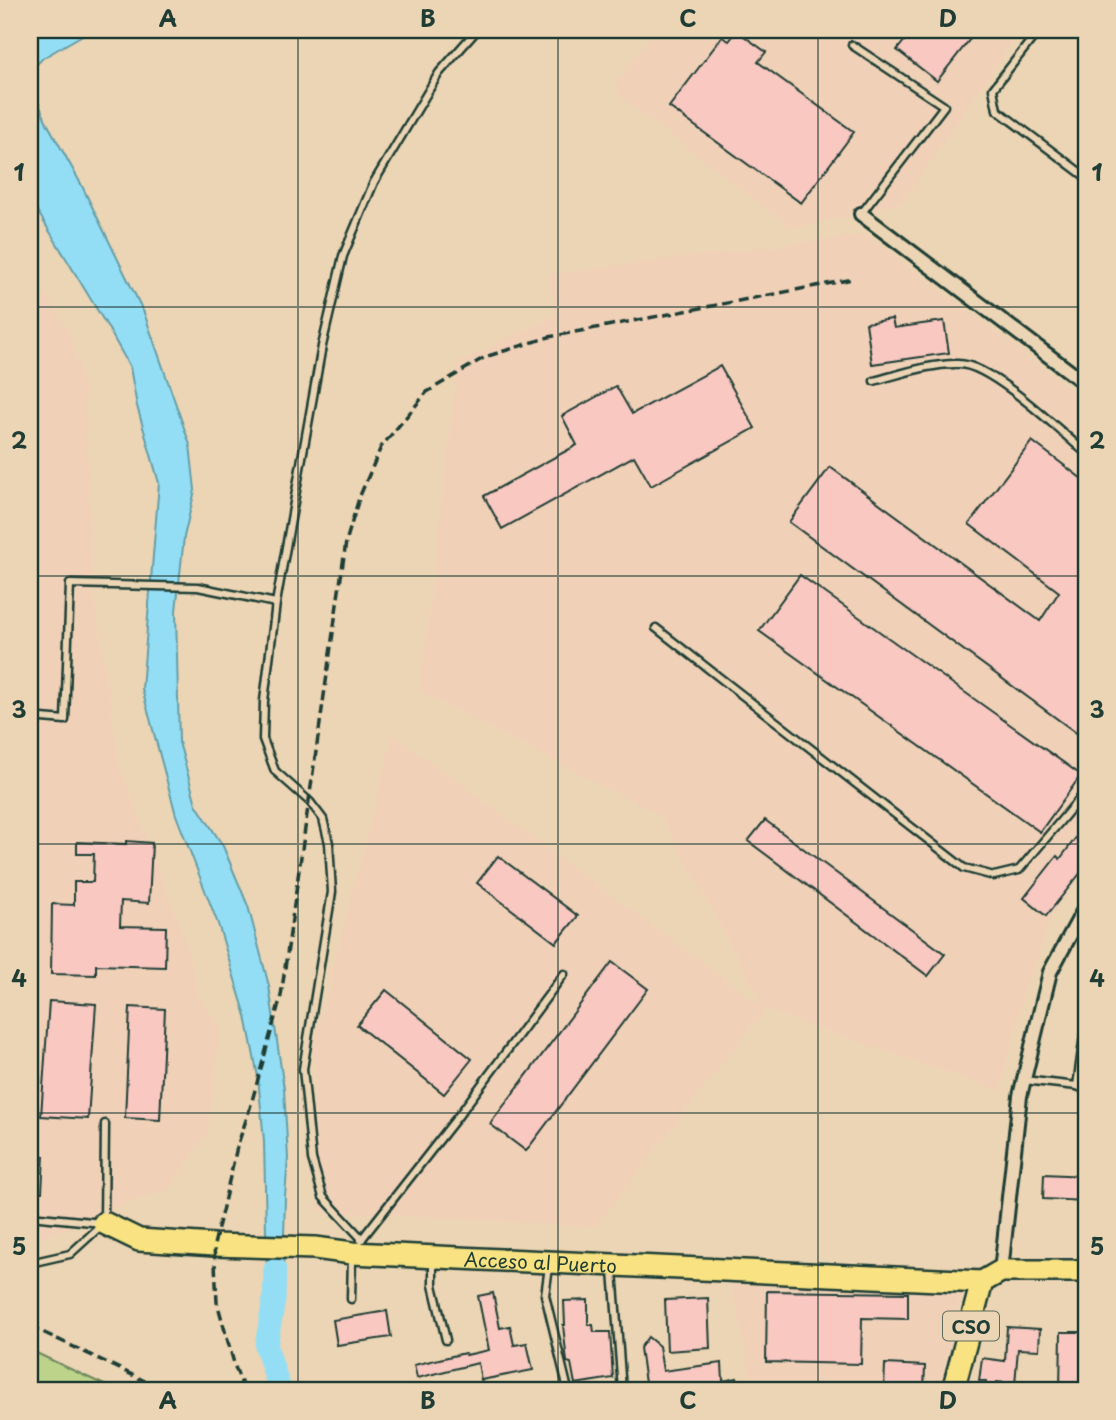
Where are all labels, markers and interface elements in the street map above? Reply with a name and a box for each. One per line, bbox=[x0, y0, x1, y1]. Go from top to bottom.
text: A bbox=[159, 0, 177, 35]
text: B bbox=[420, 0, 436, 35]
text: C bbox=[679, 0, 697, 35]
text: D bbox=[939, 0, 957, 35]
text: 1 bbox=[14, 154, 25, 189]
text: 1 bbox=[1092, 154, 1103, 189]
text: 2 bbox=[11, 422, 27, 457]
text: 2 bbox=[1089, 422, 1105, 457]
text: 3 bbox=[11, 691, 27, 726]
text: 3 bbox=[1089, 691, 1105, 726]
text: 4 bbox=[11, 960, 27, 995]
text: 4 bbox=[1089, 960, 1105, 995]
text: 5 bbox=[12, 1228, 26, 1263]
text: 5 bbox=[1090, 1228, 1104, 1263]
street label: Acceso al Puerto bbox=[463, 1244, 617, 1279]
road number: CSO bbox=[943, 1311, 999, 1340]
text: A bbox=[159, 1382, 177, 1417]
text: B bbox=[420, 1382, 436, 1417]
text: C bbox=[679, 1382, 697, 1417]
text: D bbox=[939, 1382, 957, 1417]

